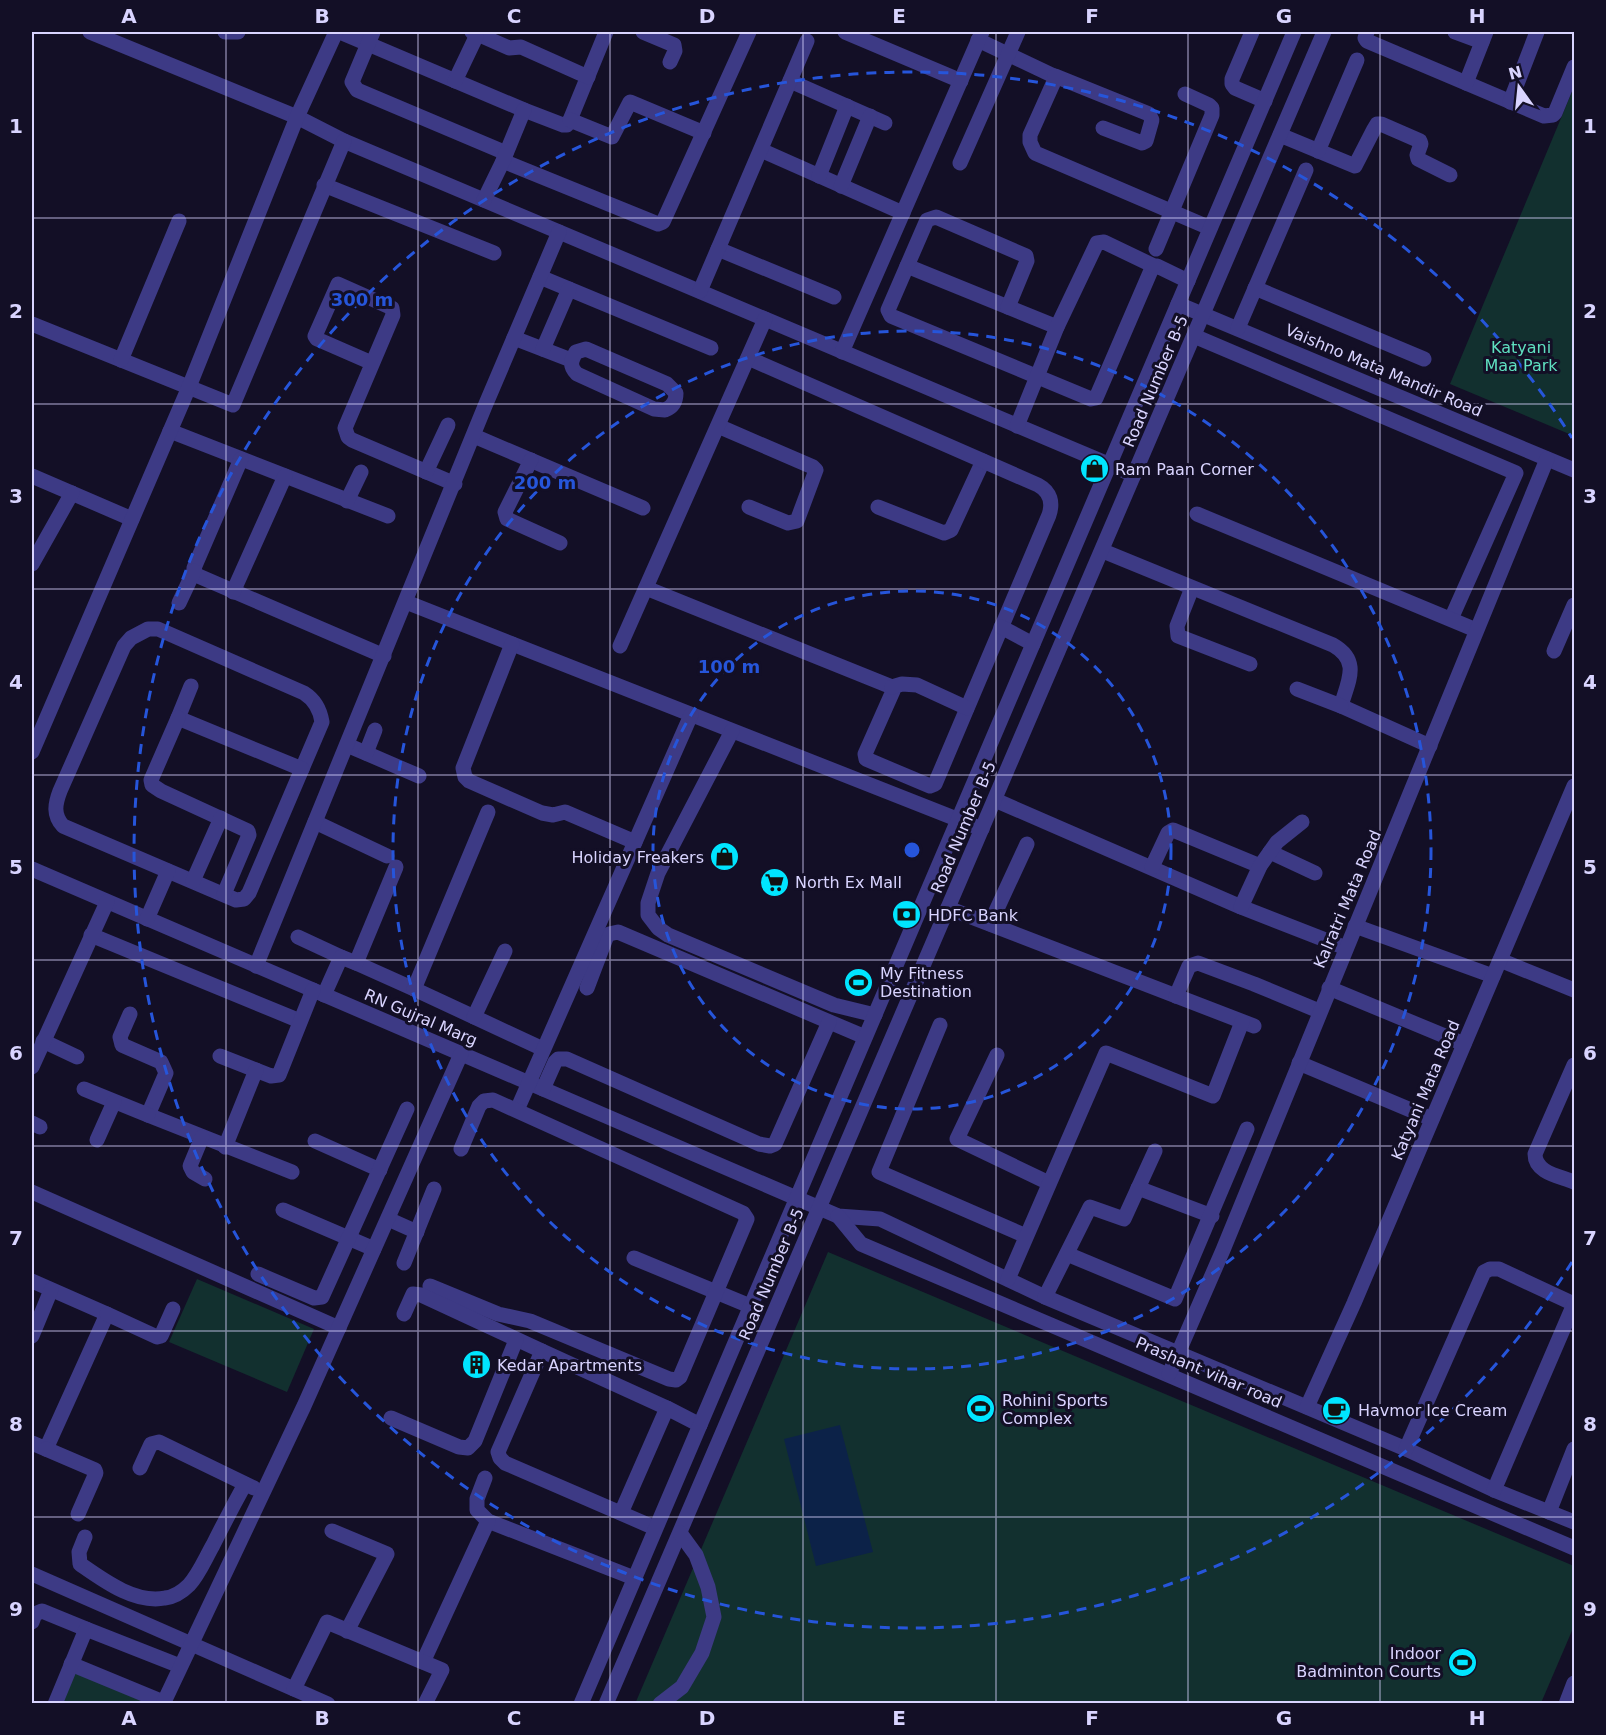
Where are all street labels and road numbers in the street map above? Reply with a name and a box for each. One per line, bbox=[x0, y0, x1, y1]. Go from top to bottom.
street label: Road Number B-5 bbox=[1119, 312, 1192, 450]
street label: Vaishno Mata Mandir Road bbox=[1282, 320, 1485, 421]
street label: Road Number B-5 bbox=[927, 758, 1000, 896]
street label: Kalratri Mata Road bbox=[1310, 827, 1385, 971]
street label: RN Gujral Marg bbox=[361, 985, 480, 1050]
street label: Katyani Mata Road bbox=[1387, 1017, 1464, 1163]
street label: Road Number B-5 bbox=[735, 1205, 808, 1343]
street label: Prashant vihar road bbox=[1133, 1333, 1285, 1412]

